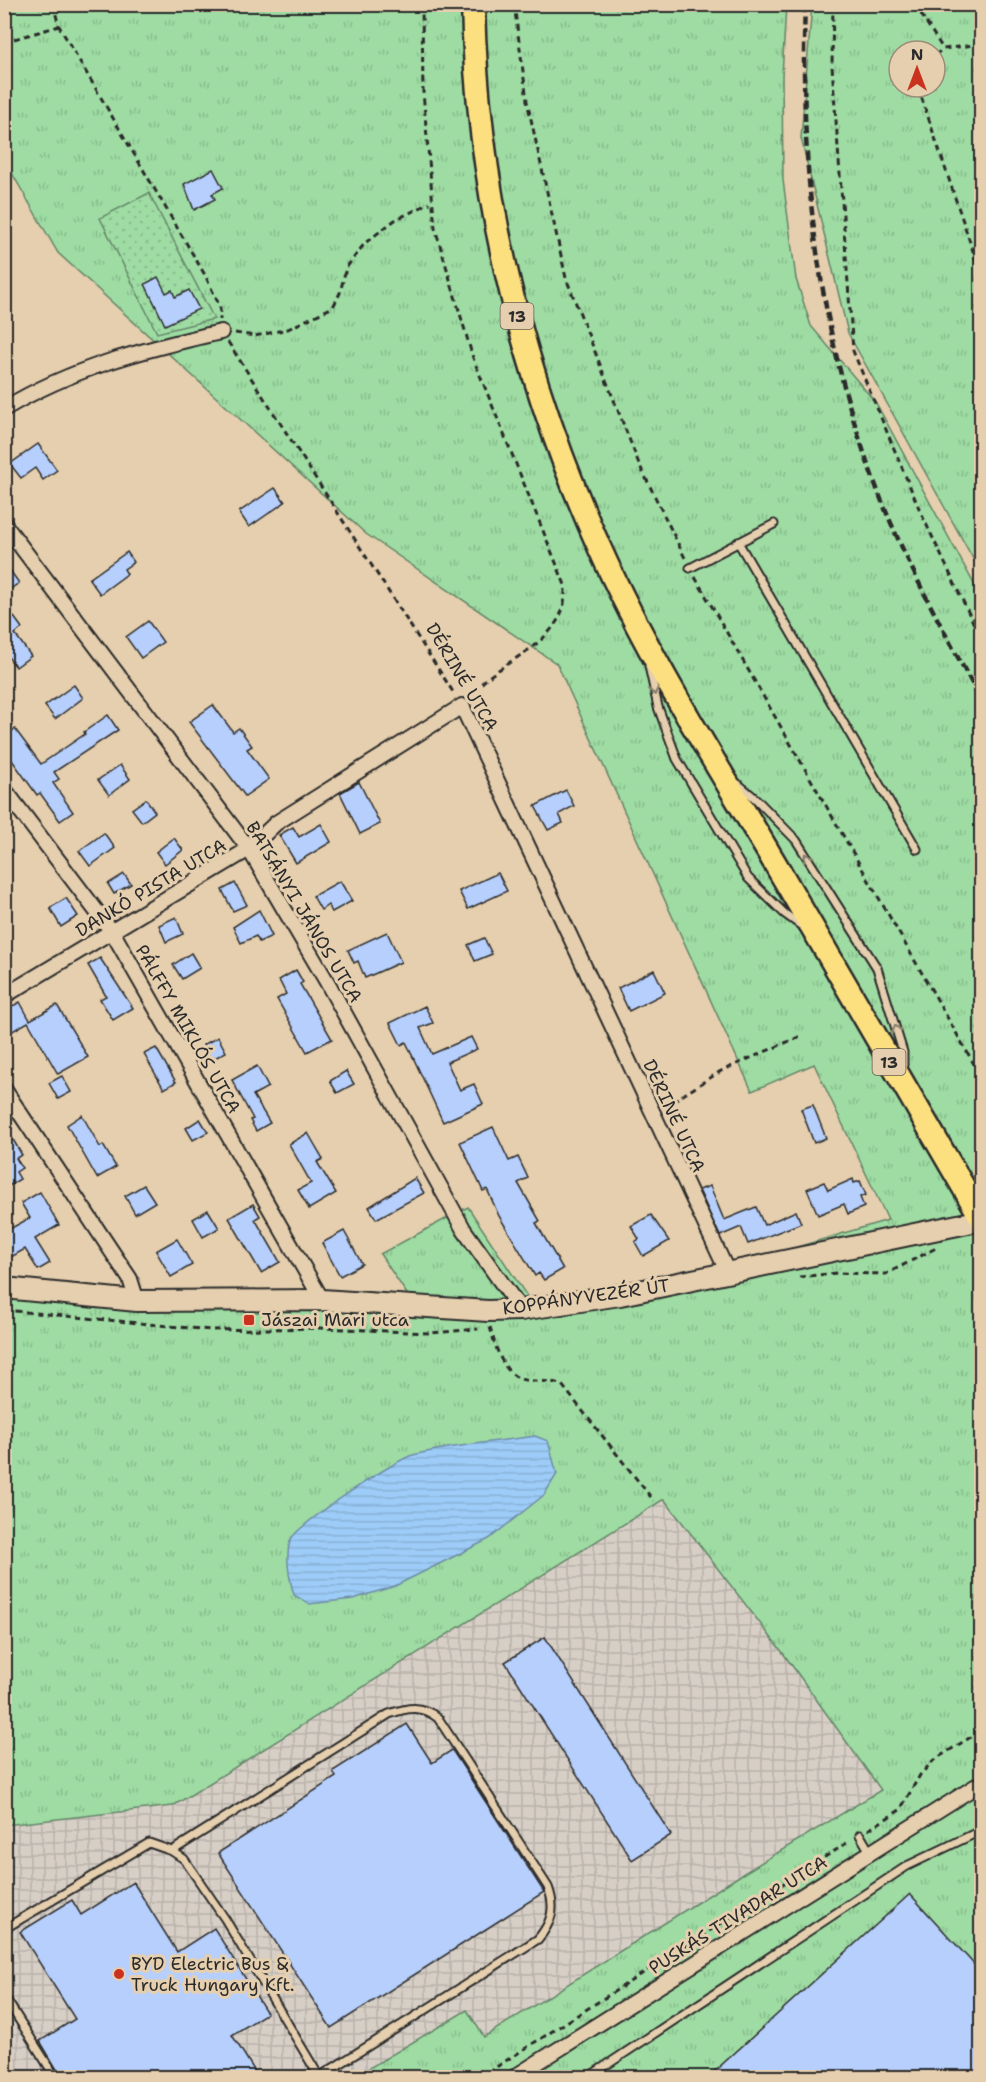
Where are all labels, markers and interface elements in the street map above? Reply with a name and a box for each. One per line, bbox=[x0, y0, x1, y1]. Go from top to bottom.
north arrow bbox=[887, 39, 947, 99]
text: N bbox=[911, 44, 923, 65]
road number: 13 bbox=[500, 303, 534, 329]
street label: DÉRINÉ UTCA bbox=[420, 619, 504, 735]
one-way arrow bbox=[647, 686, 660, 696]
street label: BATSÁNYI JÁNOS UTCA bbox=[240, 817, 368, 1007]
street label: DANKÓ PISTA UTCA bbox=[71, 833, 231, 943]
one-way arrow bbox=[803, 853, 814, 864]
street label: PÁLFFY MIKLÓS UTCA bbox=[130, 940, 246, 1118]
one-way arrow bbox=[891, 1024, 903, 1035]
road number: 13 bbox=[872, 1049, 906, 1075]
street label: DÉRINÉ UTCA bbox=[637, 1056, 711, 1176]
street label: KOPPÁNYVEZÉR ÚT bbox=[501, 1273, 671, 1321]
place label: Jászai Mari utca bbox=[261, 1308, 409, 1332]
marker: Jászai Mari utca bbox=[242, 1313, 256, 1327]
street label: PUSKÁS TIVADAR UTCA bbox=[644, 1850, 832, 1980]
place label: BYD Electric Bus & Truck Hungary Kft. bbox=[131, 1952, 294, 1997]
marker: BYD Electric Bus & Truck Hungary Kft. bbox=[112, 1967, 126, 1981]

